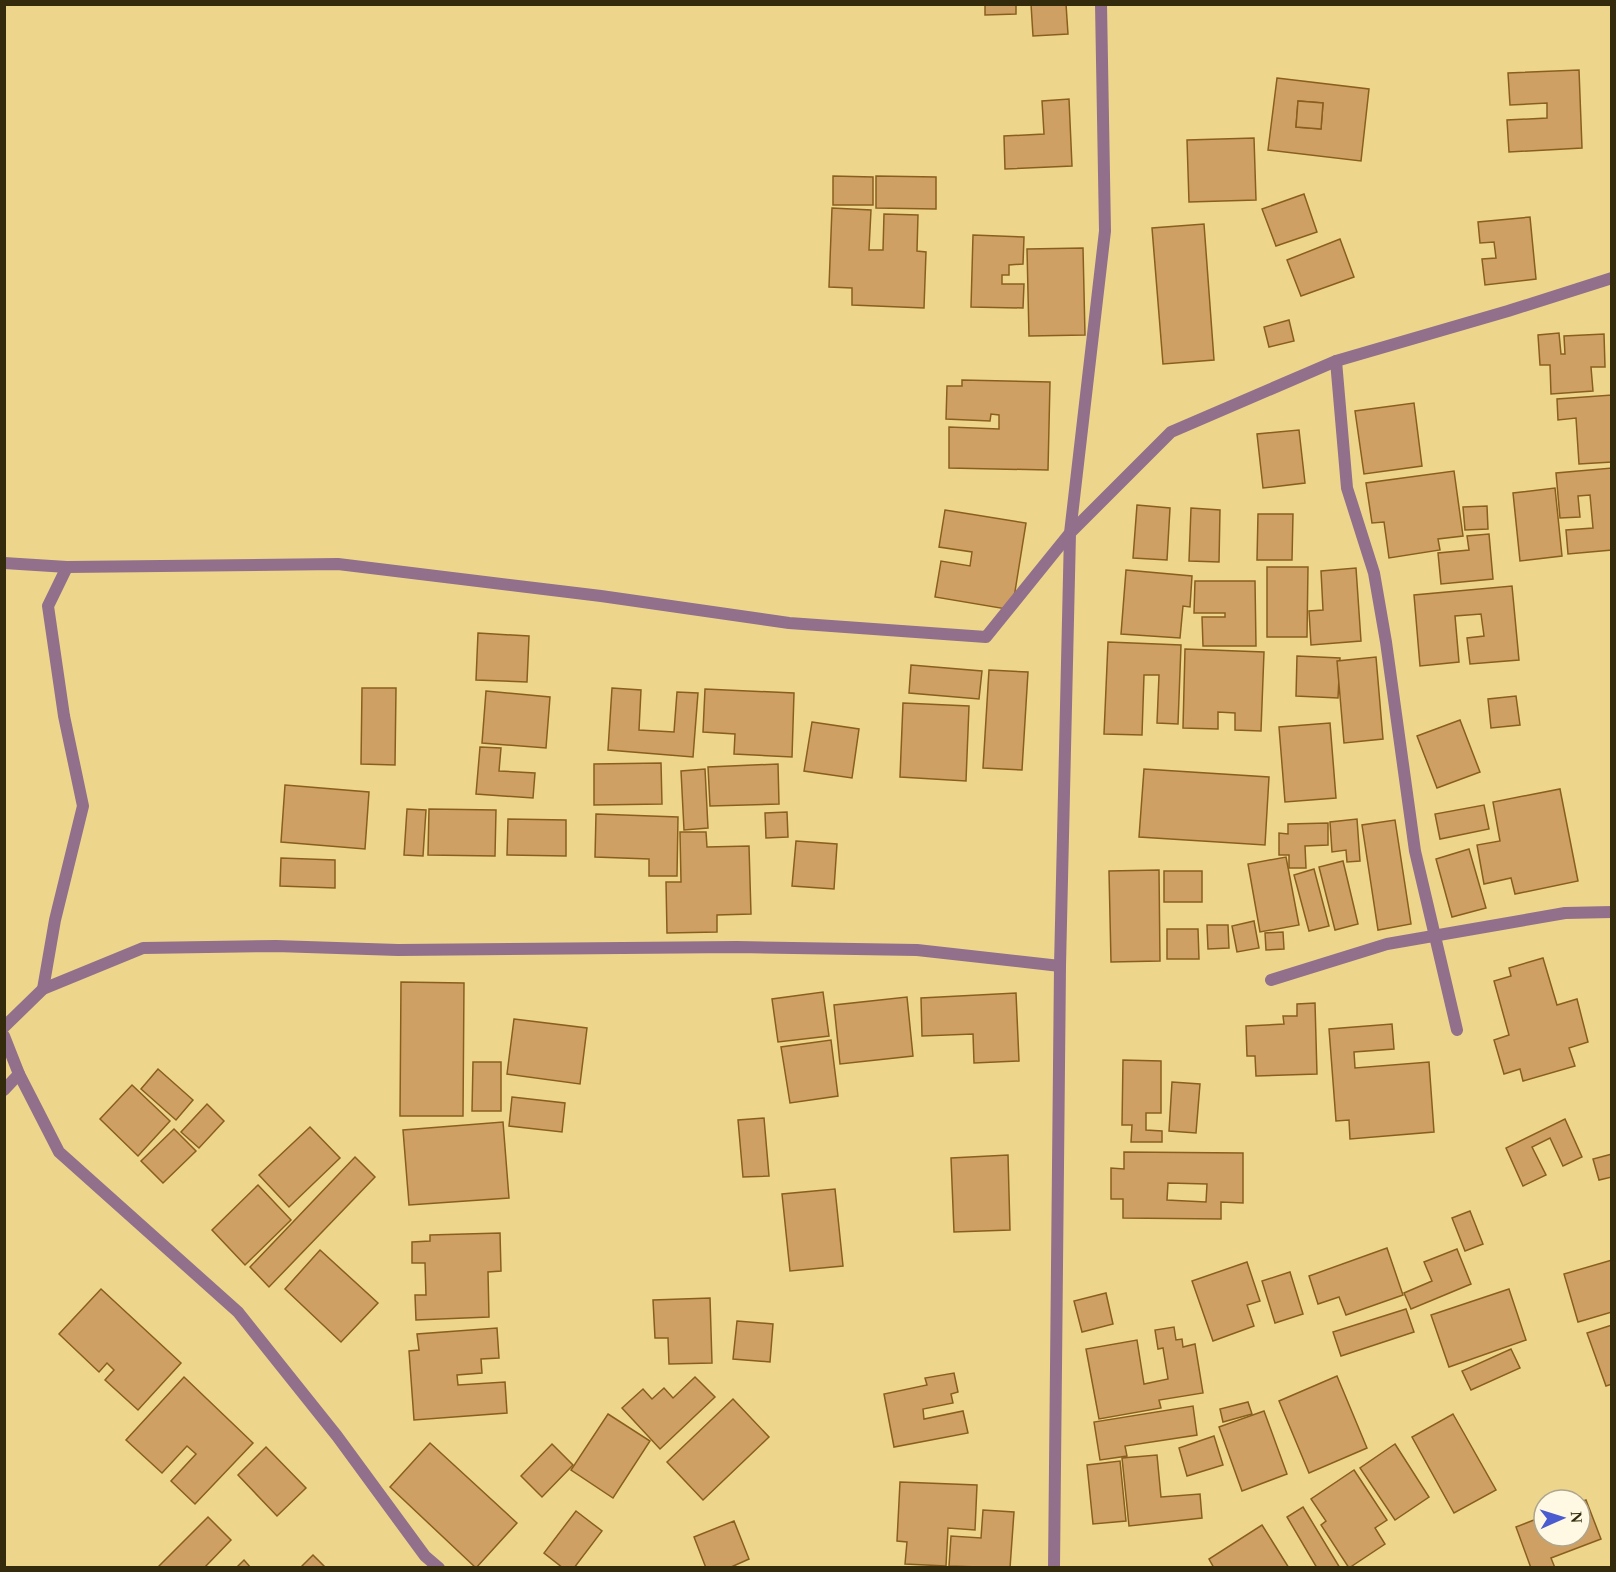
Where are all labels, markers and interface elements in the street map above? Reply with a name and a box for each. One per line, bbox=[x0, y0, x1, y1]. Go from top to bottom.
north arrow bbox=[1532, 1488, 1592, 1548]
text: N bbox=[1568, 1511, 1585, 1524]

